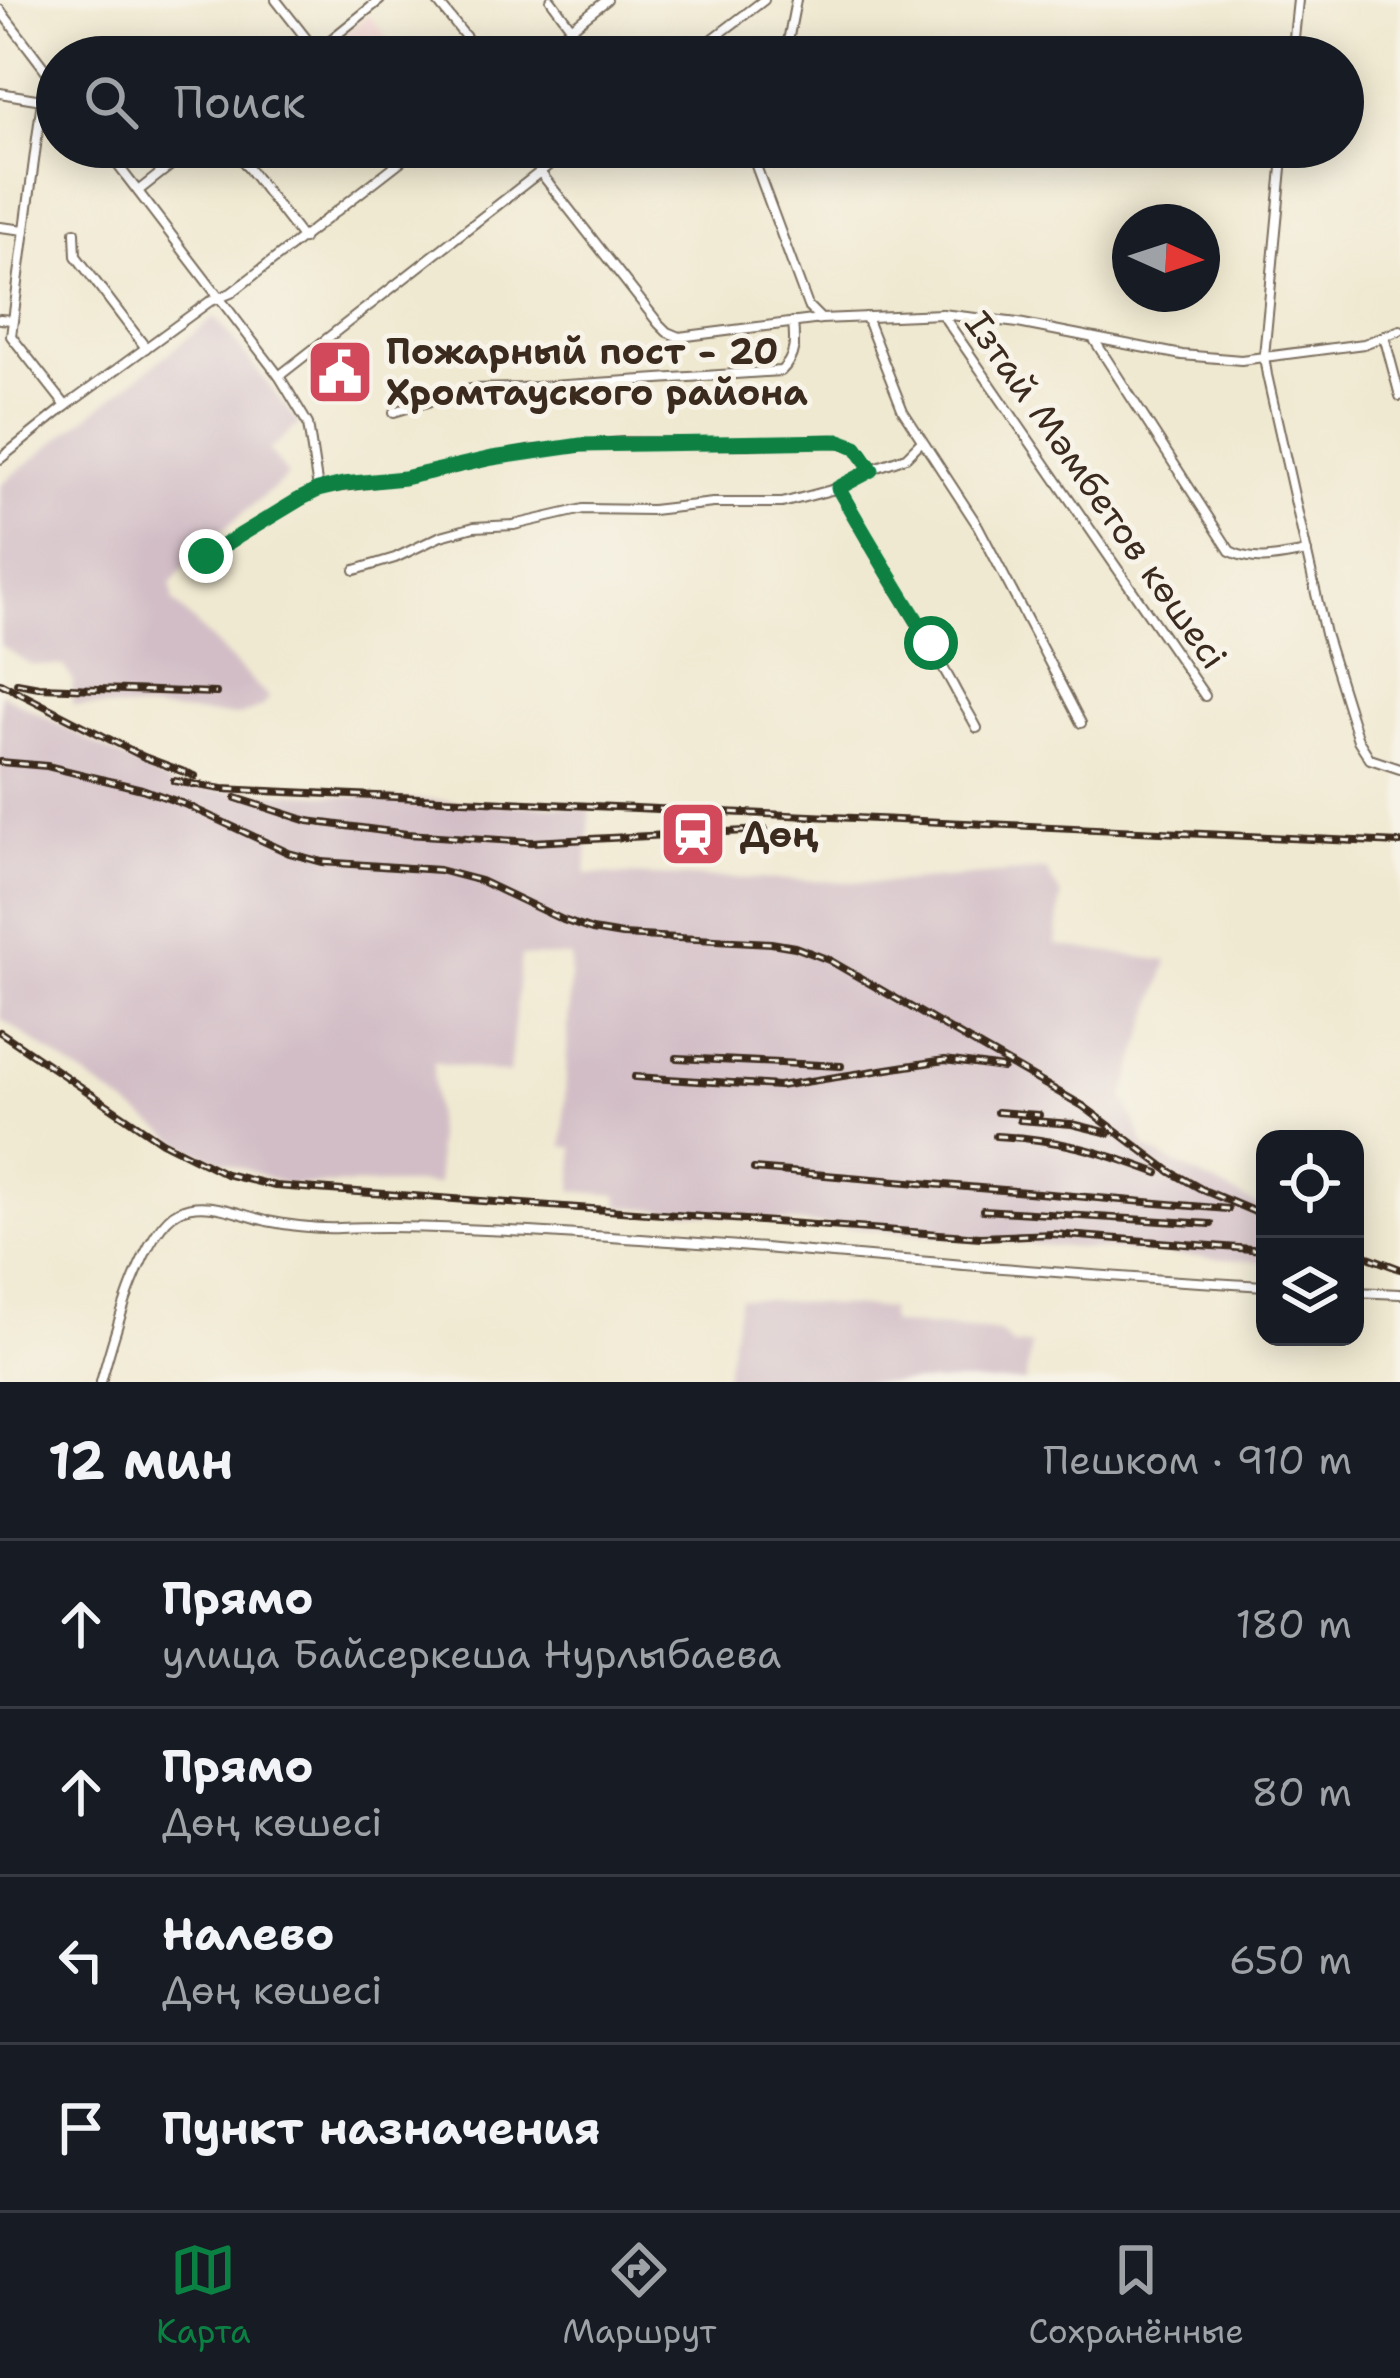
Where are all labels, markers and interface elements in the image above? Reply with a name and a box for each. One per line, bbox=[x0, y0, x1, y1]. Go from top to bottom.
search box bbox=[36, 36, 1364, 168]
icon: search bbox=[78, 69, 144, 135]
text: Поиск bbox=[174, 72, 305, 132]
north arrow bbox=[1112, 204, 1220, 312]
street label: Ізтай Мәмбетов көшесі bbox=[954, 301, 1238, 679]
place label: Пожарный пост - 20 Хромтауского района bbox=[386, 327, 808, 417]
public building icon: Пожарный пост - 20 Хромтауского района bbox=[305, 337, 375, 407]
route end bbox=[179, 529, 233, 583]
route start bbox=[904, 616, 958, 670]
station icon: Дөң bbox=[658, 799, 728, 869]
place label: Дөң bbox=[740, 810, 819, 859]
map controls bbox=[1256, 1130, 1364, 1346]
button: locate bbox=[1256, 1130, 1364, 1238]
button: layers bbox=[1256, 1238, 1364, 1346]
text: 12 мин bbox=[48, 1426, 233, 1494]
text: Пешком · 910 m bbox=[1043, 1434, 1352, 1486]
text: Прямо bbox=[162, 1568, 313, 1628]
icon: ahead bbox=[48, 1591, 114, 1657]
text: 180 m bbox=[1236, 1598, 1352, 1650]
text: улица Байсеркеша Нурлыбаева bbox=[162, 1628, 781, 1680]
text: Прямо bbox=[162, 1736, 313, 1796]
icon: ahead bbox=[48, 1759, 114, 1825]
text: 80 m bbox=[1251, 1766, 1352, 1818]
text: Дөң көшесі bbox=[162, 1796, 382, 1848]
text: Налево bbox=[162, 1904, 335, 1964]
icon: left bbox=[48, 1927, 114, 1993]
text: 650 m bbox=[1229, 1934, 1352, 1986]
text: Дөң көшесі bbox=[162, 1964, 382, 2016]
icon: arrive bbox=[48, 2095, 114, 2161]
text: Пункт назначения bbox=[162, 2098, 601, 2158]
tab: Карта bbox=[156, 2237, 250, 2354]
tab: Маршрут bbox=[562, 2237, 716, 2354]
tab: Сохранённые bbox=[1028, 2237, 1244, 2354]

